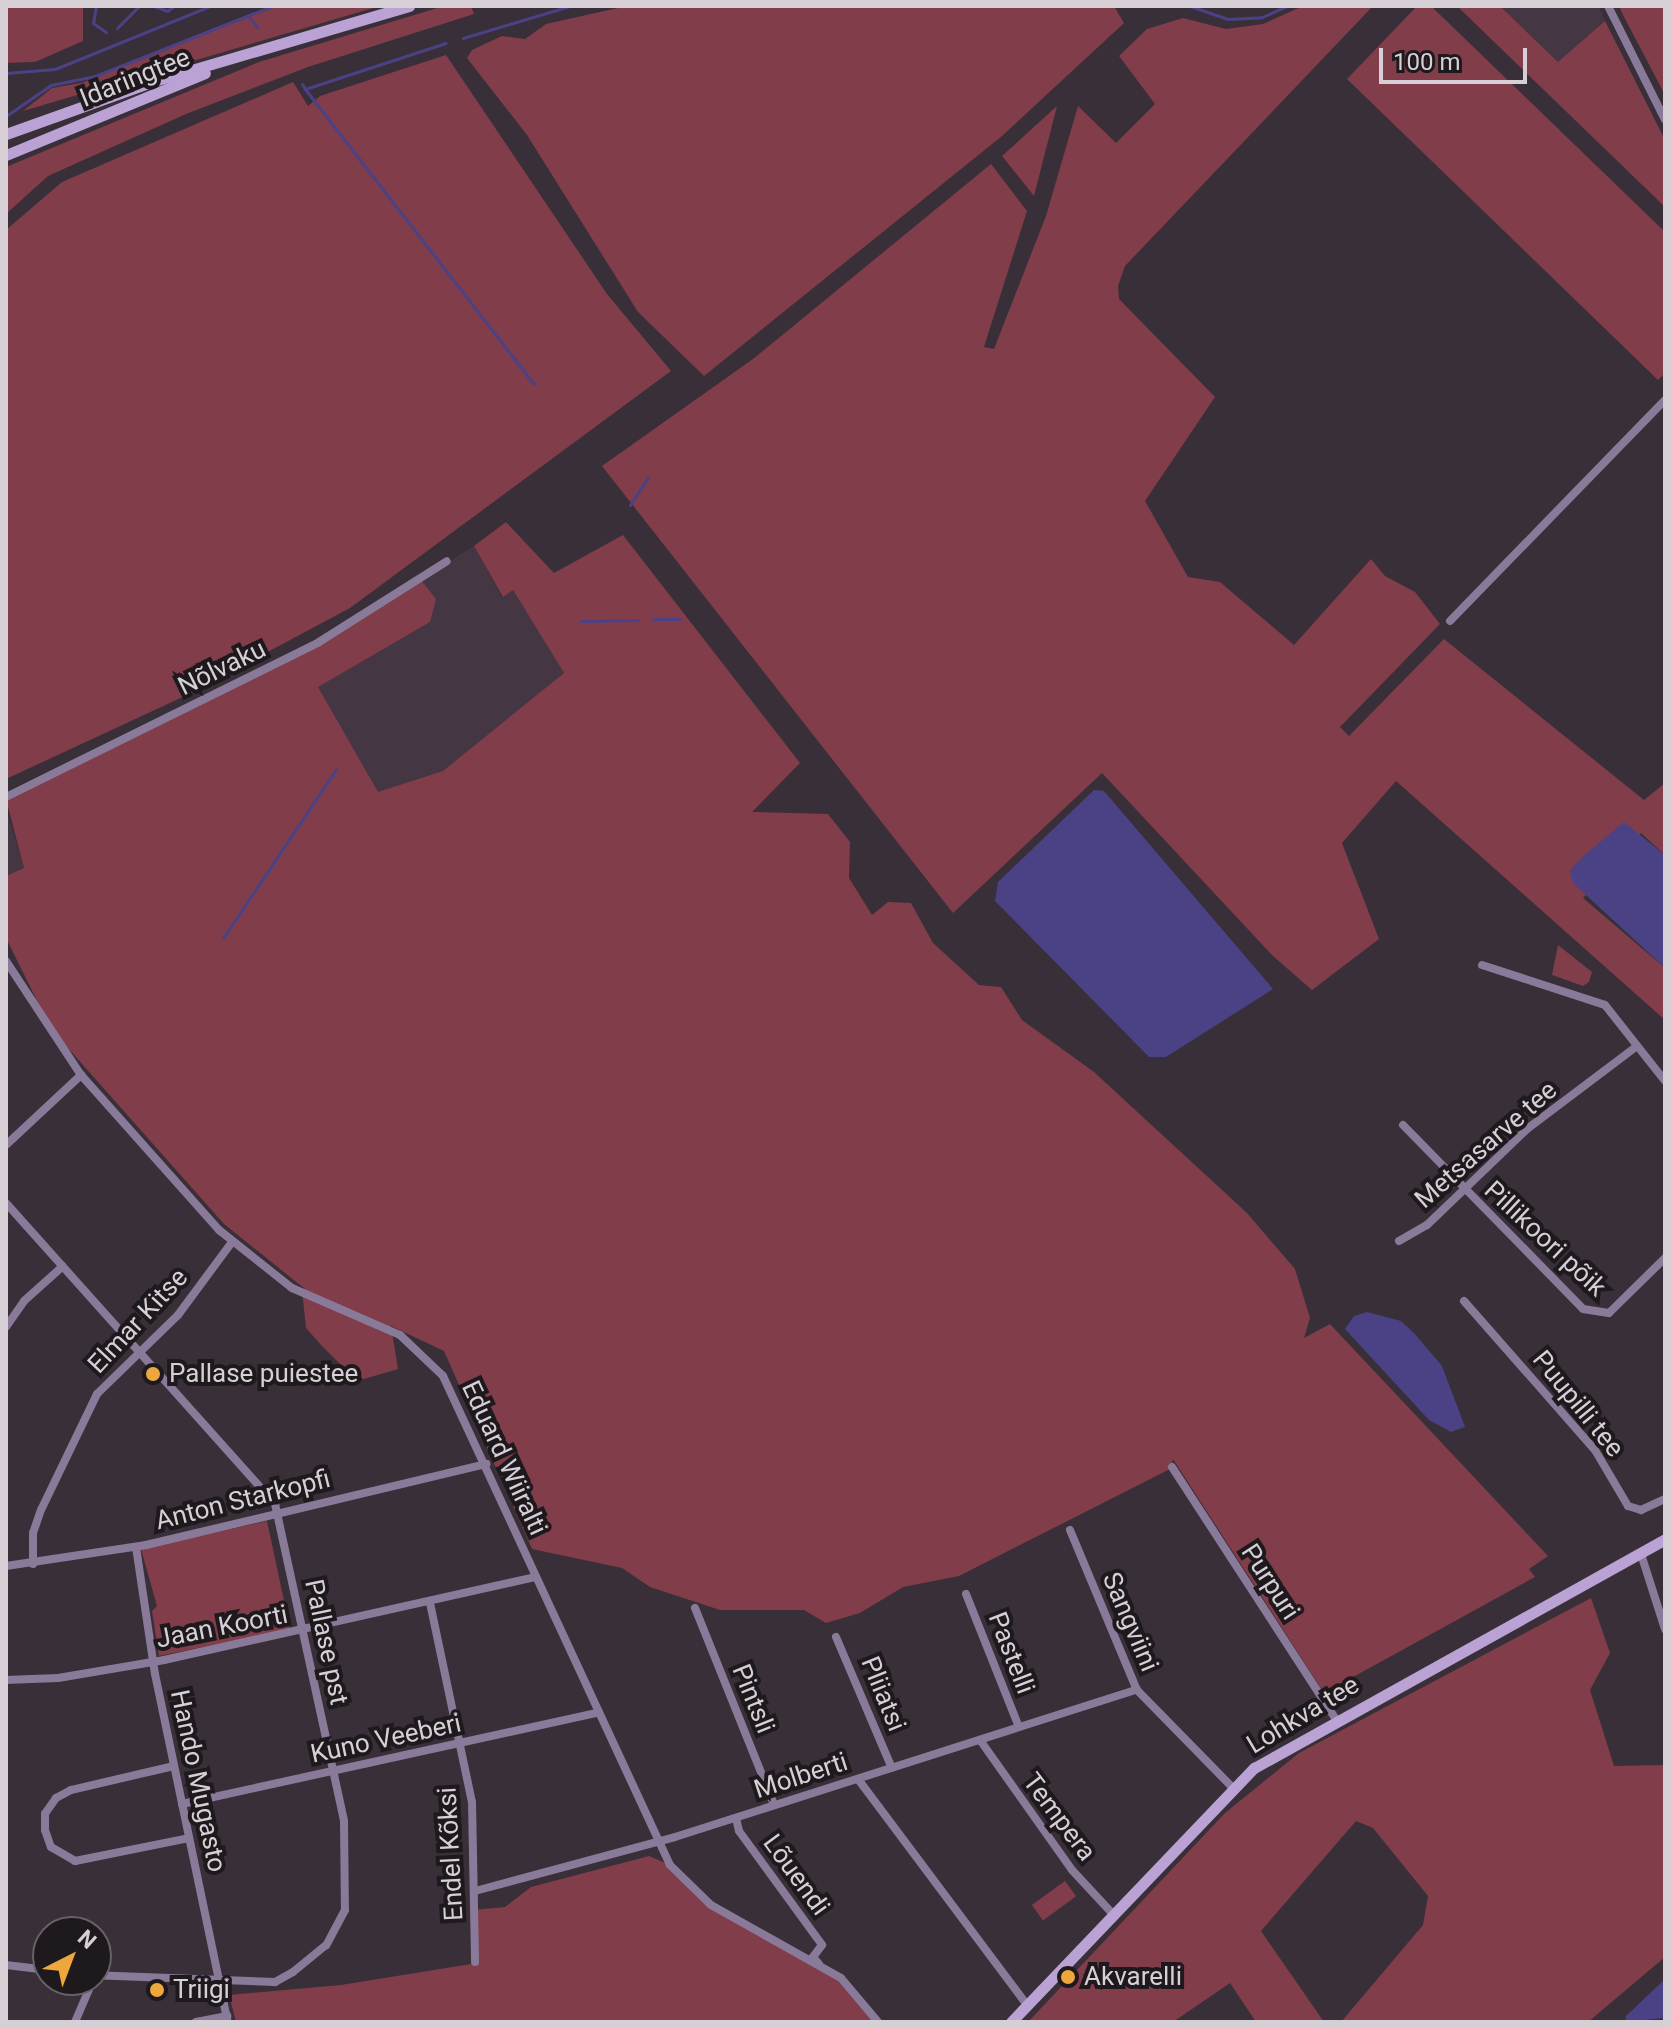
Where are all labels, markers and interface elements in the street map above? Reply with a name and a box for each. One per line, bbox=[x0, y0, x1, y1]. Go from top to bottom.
scale bar bbox=[1383, 32, 1531, 82]
street label: Idaringtee bbox=[75, 42, 195, 114]
text: 100 m bbox=[1393, 48, 1460, 76]
street label: Nõlvaku bbox=[173, 633, 271, 703]
street label: Metsasarve tee bbox=[1409, 1075, 1563, 1215]
street label: Pillikoori põik bbox=[1478, 1175, 1612, 1303]
street label: Elmar Kitse bbox=[82, 1262, 194, 1380]
street label: Puupilli tee bbox=[1526, 1345, 1630, 1463]
place label: Pallase puiestee bbox=[169, 1358, 358, 1390]
marker: Pallase puiestee bbox=[144, 1365, 162, 1383]
street label: Eduard Wiiralti bbox=[455, 1376, 553, 1540]
street label: Anton Starkopfi bbox=[152, 1463, 334, 1537]
street label: Purpuri bbox=[1234, 1538, 1306, 1626]
street label: Sangviini bbox=[1095, 1568, 1165, 1676]
street label: Pallase pst bbox=[297, 1576, 355, 1708]
street label: Jaan Koorti bbox=[154, 1599, 290, 1655]
street label: Pastelli bbox=[981, 1608, 1041, 1698]
street label: Pliiatsi bbox=[854, 1652, 912, 1736]
street label: Pintsli bbox=[725, 1660, 781, 1738]
street label: Lohkva tee bbox=[1241, 1669, 1365, 1761]
street label: Hando Mugasto bbox=[163, 1687, 233, 1875]
street label: Kuno Veeberi bbox=[308, 1708, 464, 1770]
street label: Molberti bbox=[750, 1746, 852, 1806]
street label: Tempera bbox=[1016, 1767, 1102, 1867]
street label: Endel Kõksi bbox=[432, 1786, 470, 1922]
street label: Lõuendi bbox=[756, 1828, 836, 1922]
north arrow bbox=[32, 1916, 112, 1996]
text: N bbox=[73, 1925, 101, 1954]
place label: Akvarelli bbox=[1084, 1961, 1182, 1993]
marker: Akvarelli bbox=[1059, 1968, 1077, 1986]
place label: Triigi bbox=[173, 1974, 230, 2006]
marker: Triigi bbox=[148, 1981, 166, 1999]

